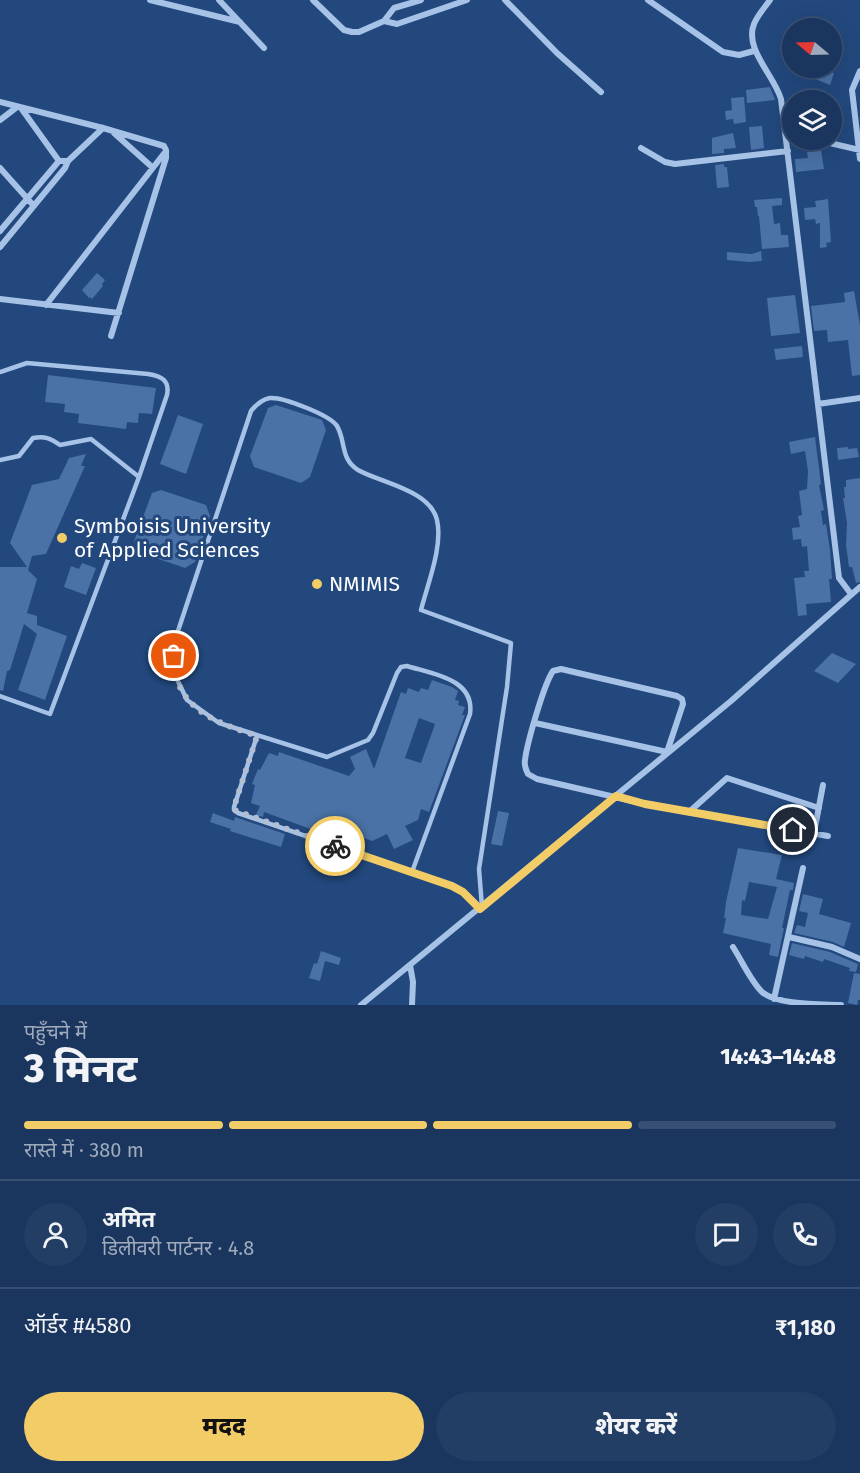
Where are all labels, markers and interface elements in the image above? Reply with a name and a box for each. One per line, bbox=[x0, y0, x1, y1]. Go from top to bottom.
north arrow bbox=[782, 18, 842, 78]
map controls bbox=[782, 18, 842, 150]
button: layers bbox=[782, 90, 842, 150]
place label: Symboisis University of Applied Sciences bbox=[74, 513, 271, 563]
marker: Symboisis University of Applied Sciences bbox=[55, 531, 69, 545]
place label: NMIMIS bbox=[329, 571, 400, 597]
marker: NMIMIS bbox=[310, 577, 324, 591]
pin bbox=[148, 630, 199, 681]
icon: bag bbox=[157, 639, 190, 672]
pin bbox=[767, 804, 818, 855]
icon: home bbox=[776, 813, 809, 846]
courier bbox=[305, 816, 365, 876]
icon: bike bbox=[319, 830, 352, 863]
text: पहुँचने में bbox=[24, 1020, 87, 1044]
text: 14:43–14:48 bbox=[720, 1043, 836, 1070]
text: 3 मिनट bbox=[24, 1046, 137, 1092]
text: रास्ते में · 380 m bbox=[24, 1138, 144, 1162]
button: person bbox=[24, 1203, 87, 1266]
button: chat bbox=[695, 1203, 758, 1266]
button: phone bbox=[773, 1203, 836, 1266]
text: अमित bbox=[102, 1206, 155, 1233]
text: डिलीवरी पार्टनर · 4.8 bbox=[102, 1236, 254, 1260]
text: ऑर्डर #4580 bbox=[24, 1312, 131, 1339]
text: ₹1,180 bbox=[775, 1314, 836, 1341]
button: मदद bbox=[24, 1392, 424, 1461]
button: शेयर करें bbox=[436, 1392, 836, 1461]

